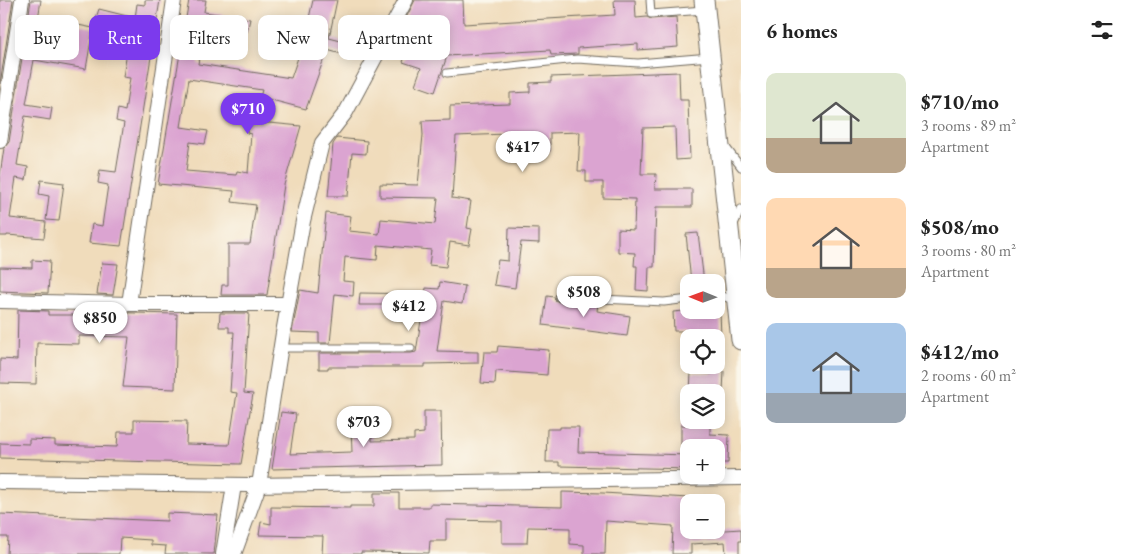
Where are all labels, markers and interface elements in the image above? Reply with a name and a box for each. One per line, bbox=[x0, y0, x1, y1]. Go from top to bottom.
chip: Buy bbox=[15, 15, 79, 60]
chip: Rent bbox=[89, 15, 160, 60]
chip: Filters bbox=[170, 15, 248, 60]
chip: New bbox=[258, 15, 328, 60]
chip: Apartment bbox=[338, 15, 450, 60]
icon: filters bbox=[1088, 16, 1116, 44]
text: 6 homes bbox=[766, 17, 838, 44]
text: $710/mo bbox=[921, 88, 999, 115]
pin: $710 bbox=[218, 92, 278, 135]
icon: home bbox=[806, 93, 866, 153]
text: $710 bbox=[232, 98, 264, 119]
text: 3 rooms · 89 m² bbox=[921, 115, 1016, 136]
pin: $417 bbox=[493, 130, 553, 173]
text: $417 bbox=[507, 136, 539, 157]
text: Apartment bbox=[921, 136, 989, 157]
text: $508/mo bbox=[921, 213, 999, 240]
icon: home bbox=[806, 218, 866, 278]
text: 3 rooms · 80 m² bbox=[921, 240, 1016, 261]
text: Apartment bbox=[921, 261, 989, 282]
north arrow bbox=[680, 274, 725, 319]
map controls bbox=[680, 274, 725, 539]
pin: $508 bbox=[554, 276, 614, 318]
text: $508 bbox=[568, 281, 600, 302]
pin: $412 bbox=[379, 290, 439, 332]
text: $412 bbox=[393, 295, 425, 316]
pin: $850 bbox=[70, 302, 130, 344]
text: $850 bbox=[84, 307, 116, 328]
button: locate bbox=[680, 329, 725, 374]
text: $412/mo bbox=[921, 338, 999, 365]
icon: home bbox=[806, 343, 866, 403]
text: 2 rooms · 60 m² bbox=[921, 365, 1016, 386]
button: layers bbox=[680, 384, 725, 429]
text: Apartment bbox=[921, 386, 989, 407]
pin: $703 bbox=[334, 406, 394, 448]
text: $703 bbox=[348, 411, 380, 432]
button: + bbox=[680, 439, 725, 484]
button: − bbox=[680, 494, 725, 539]

